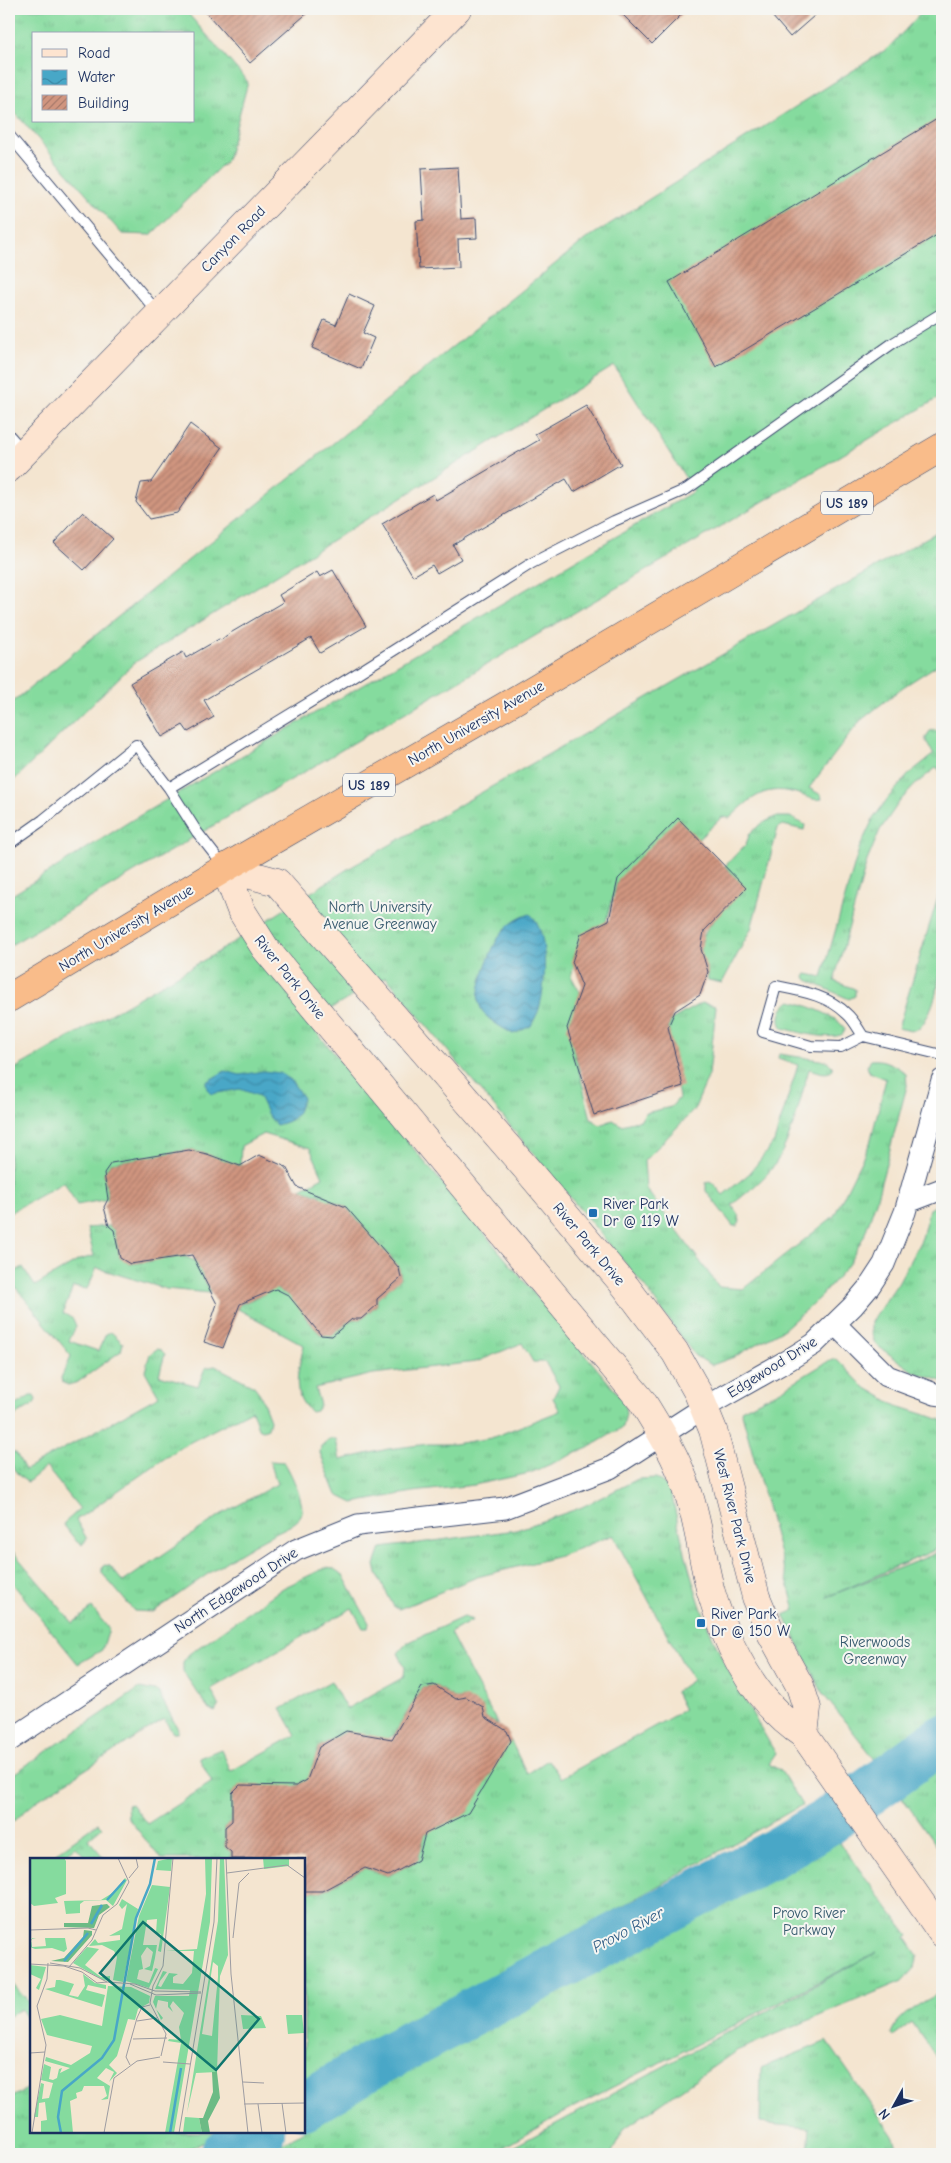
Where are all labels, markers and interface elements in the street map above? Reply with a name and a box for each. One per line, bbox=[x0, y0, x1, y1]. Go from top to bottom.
legend bbox=[32, 32, 195, 122]
text: Road bbox=[78, 44, 110, 62]
text: Water bbox=[78, 68, 115, 86]
text: Building bbox=[78, 94, 129, 112]
street label: Canyon Road bbox=[197, 202, 269, 276]
road number: US 189 bbox=[821, 492, 873, 514]
street label: North University Avenue bbox=[405, 676, 548, 769]
road number: US 189 bbox=[343, 774, 395, 796]
street label: North University Avenue bbox=[55, 880, 197, 975]
park label: North University Avenue Greenway bbox=[323, 898, 437, 933]
street label: River Park Drive bbox=[251, 931, 330, 1023]
place label: River Park Dr @ 119 W bbox=[603, 1195, 679, 1230]
street label: River Park Drive bbox=[549, 1199, 629, 1290]
marker: River Park Dr @ 119 W bbox=[587, 1207, 599, 1219]
street label: Edgewood Drive bbox=[724, 1332, 821, 1402]
street label: West River Park Drive bbox=[710, 1447, 761, 1586]
street label: North Edgewood Drive bbox=[171, 1543, 301, 1637]
place label: River Park Dr @ 150 W bbox=[711, 1605, 790, 1640]
marker: River Park Dr @ 150 W bbox=[695, 1617, 707, 1629]
park label: Riverwoods Greenway bbox=[840, 1633, 910, 1668]
inset map bbox=[30, 1858, 305, 2133]
water label: Provo River bbox=[589, 1903, 667, 1956]
park label: Provo River Parkway bbox=[773, 1904, 845, 1939]
north arrow bbox=[868, 2080, 918, 2130]
text: N bbox=[875, 2105, 894, 2123]

